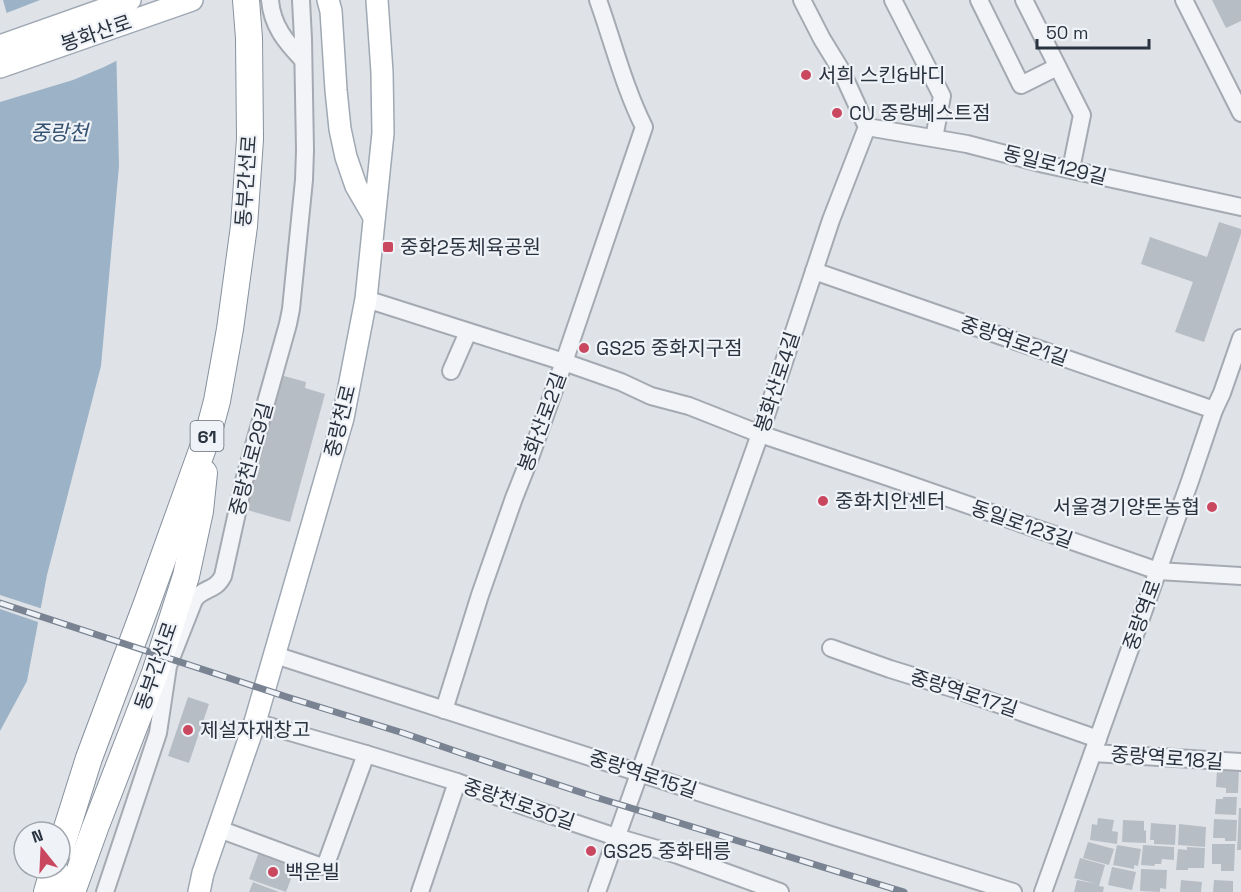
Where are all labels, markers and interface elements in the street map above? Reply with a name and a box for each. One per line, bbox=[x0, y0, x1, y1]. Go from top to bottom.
street label: 봉화산로 bbox=[57, 9, 135, 57]
scale bar bbox=[1037, 12, 1150, 50]
text: 50 m bbox=[1046, 21, 1088, 44]
place label: 서희 스킨&바디 bbox=[818, 62, 946, 88]
marker: 서희 스킨&바디 bbox=[799, 68, 813, 82]
place label: CU 중랑베스트점 bbox=[849, 100, 991, 126]
marker: CU 중랑베스트점 bbox=[830, 106, 844, 120]
water label: 중랑천 bbox=[30, 119, 91, 146]
street label: 동부간선로 bbox=[230, 134, 262, 228]
street label: 동일로129길 bbox=[1000, 140, 1110, 190]
place label: 중화2동체육공원 bbox=[400, 234, 541, 260]
marker: 중화2동체육공원 bbox=[381, 240, 395, 254]
street label: 중랑역로21길 bbox=[957, 310, 1071, 372]
street label: 봉화산로4길 bbox=[748, 328, 806, 436]
place label: GS25 중화지구점 bbox=[596, 335, 743, 361]
marker: GS25 중화지구점 bbox=[577, 341, 591, 355]
street label: 봉화산로2길 bbox=[512, 369, 572, 475]
street label: 중랑천로 bbox=[318, 382, 362, 460]
street label: 중랑천로29길 bbox=[223, 399, 279, 519]
road number: 61 bbox=[190, 421, 224, 451]
place label: 중화치안센터 bbox=[835, 488, 945, 514]
marker: 중화치안센터 bbox=[816, 494, 830, 508]
street label: 동일로123길 bbox=[968, 494, 1076, 554]
place label: 서울경기양돈농협 bbox=[1053, 494, 1200, 520]
marker: 서울경기양돈농협 bbox=[1205, 500, 1219, 514]
street label: 중랑역로 bbox=[1117, 576, 1167, 654]
street label: 동부간선로 bbox=[129, 618, 183, 714]
street label: 중랑역로17길 bbox=[907, 663, 1021, 723]
place label: 제설자재창고 bbox=[200, 717, 310, 743]
marker: 제설자재창고 bbox=[181, 723, 195, 737]
street label: 중랑역로18길 bbox=[1110, 741, 1224, 775]
street label: 중랑역로15길 bbox=[586, 744, 700, 804]
street label: 중랑천로30길 bbox=[459, 773, 579, 835]
north arrow bbox=[12, 820, 72, 880]
text: N bbox=[29, 825, 46, 848]
place label: GS25 중화태릉 bbox=[603, 838, 731, 864]
marker: GS25 중화태릉 bbox=[584, 844, 598, 858]
place label: 백운빌 bbox=[285, 859, 340, 885]
marker: 백운빌 bbox=[266, 865, 280, 879]

